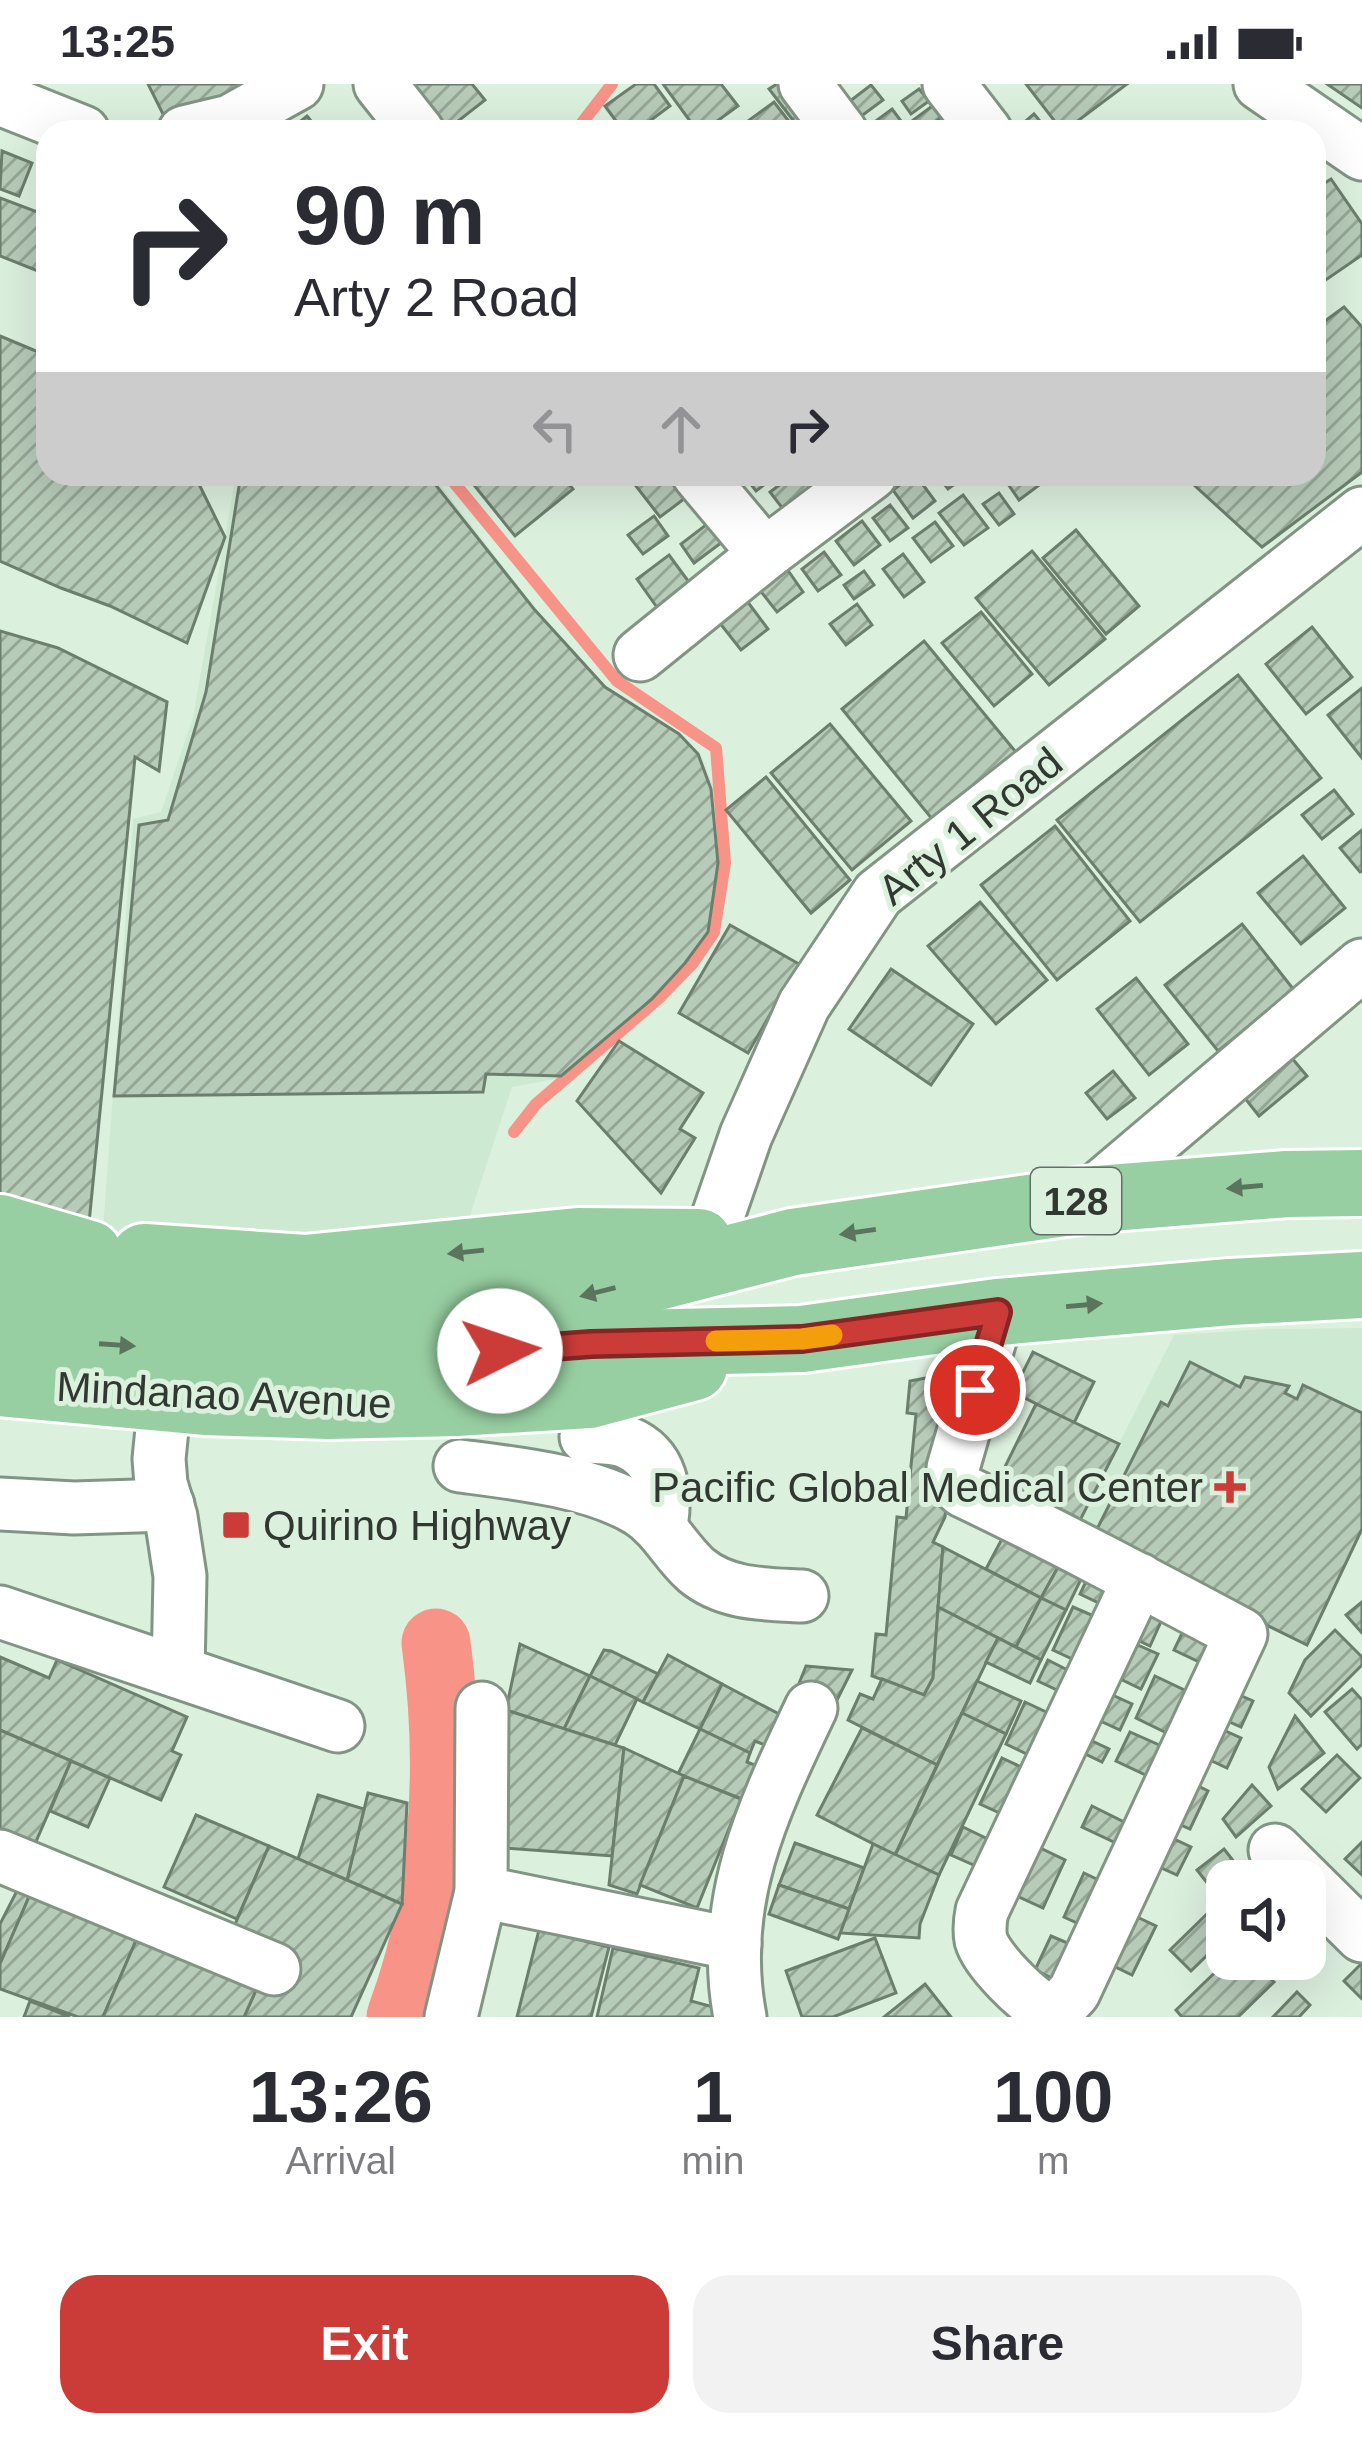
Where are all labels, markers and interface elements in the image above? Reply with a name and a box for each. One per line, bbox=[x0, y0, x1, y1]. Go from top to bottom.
text: 13:25 bbox=[60, 16, 175, 67]
icon: right bbox=[96, 168, 252, 324]
text: 90 m bbox=[294, 168, 485, 262]
text: Arty 2 Road bbox=[294, 267, 579, 327]
icon: left bbox=[522, 396, 588, 462]
icon: ahead bbox=[648, 396, 714, 462]
icon: right bbox=[774, 396, 840, 462]
street label: Arty 1 Road bbox=[869, 738, 1071, 914]
road number: 128 bbox=[1031, 1168, 1121, 1234]
one-way arrow bbox=[1226, 1178, 1263, 1197]
one-way arrow bbox=[839, 1223, 876, 1242]
one-way arrow bbox=[447, 1243, 484, 1262]
one-way arrow bbox=[579, 1283, 616, 1302]
position arrow bbox=[437, 1288, 563, 1414]
one-way arrow bbox=[1066, 1295, 1104, 1314]
one-way arrow bbox=[99, 1336, 136, 1355]
pin bbox=[924, 1339, 1026, 1441]
icon: arrive bbox=[942, 1357, 1008, 1423]
street label: Mindanao Avenue bbox=[55, 1363, 393, 1427]
place label: Pacific Global Medical Center bbox=[652, 1464, 1203, 1511]
marker: Pacific Global Medical Center bbox=[1214, 1471, 1246, 1503]
place label: Quirino Highway bbox=[263, 1502, 571, 1549]
marker: Quirino Highway bbox=[220, 1509, 252, 1541]
map controls bbox=[1206, 1860, 1326, 1980]
button: sound bbox=[1206, 1860, 1326, 1980]
text: 13:26 bbox=[249, 2057, 433, 2137]
text: 1 bbox=[693, 2057, 733, 2137]
text: 100 bbox=[993, 2057, 1113, 2137]
text: Arrival bbox=[286, 2139, 396, 2182]
text: min bbox=[682, 2139, 744, 2182]
text: m bbox=[1037, 2139, 1069, 2182]
button: Exit bbox=[60, 2275, 669, 2413]
button: Share bbox=[693, 2275, 1302, 2413]

